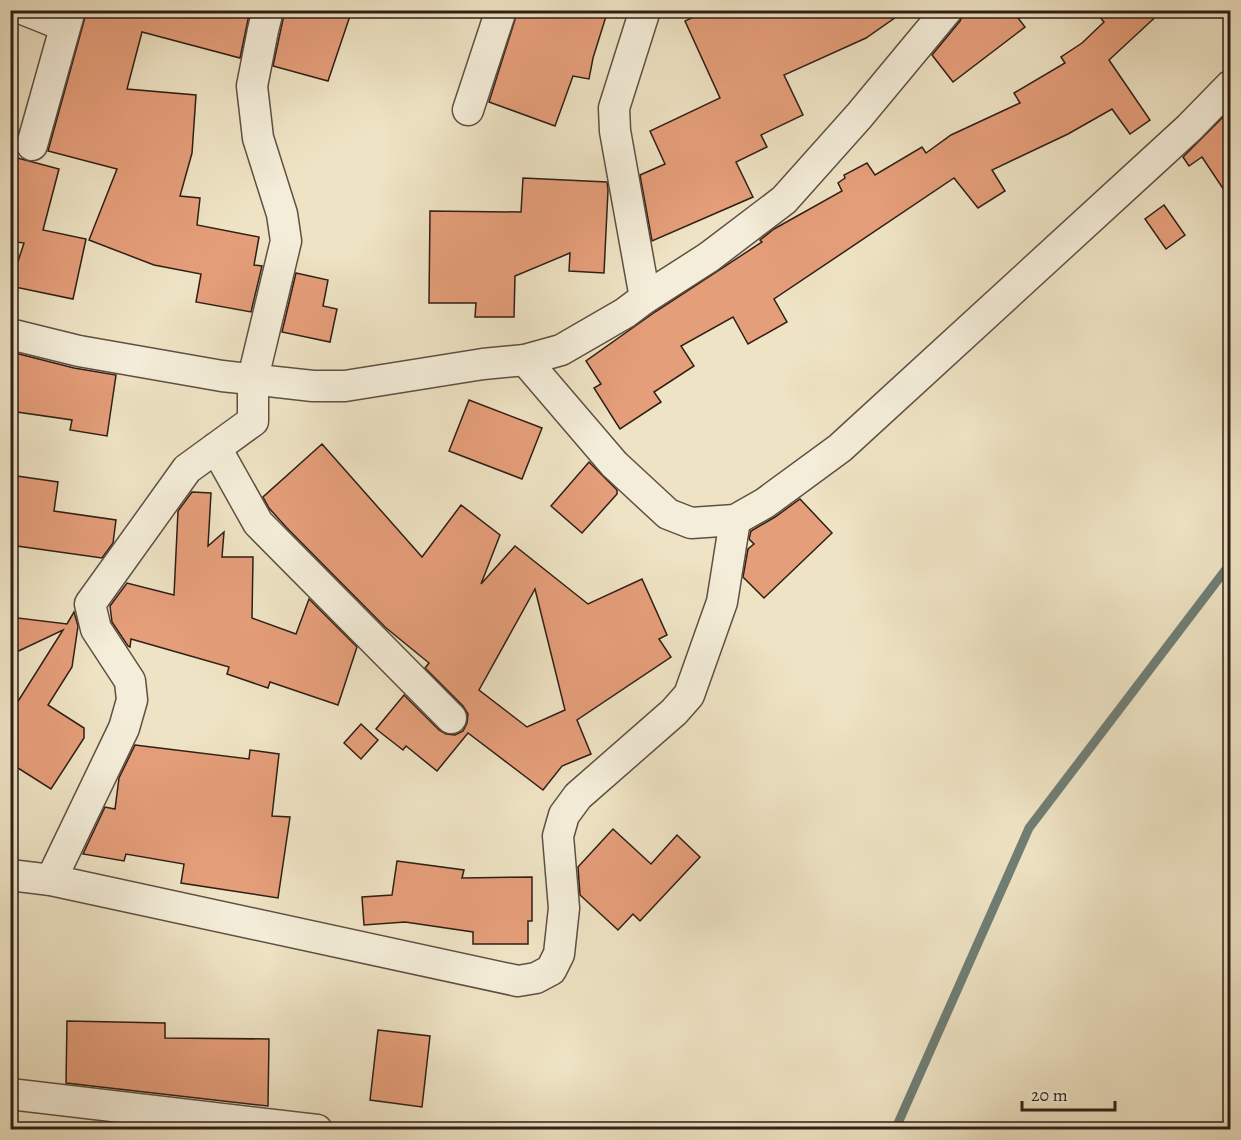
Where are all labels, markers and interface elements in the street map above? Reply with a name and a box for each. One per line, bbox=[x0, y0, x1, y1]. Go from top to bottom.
scale bar bbox=[1022, 1074, 1115, 1112]
text: 20 m bbox=[1031, 1083, 1068, 1107]

